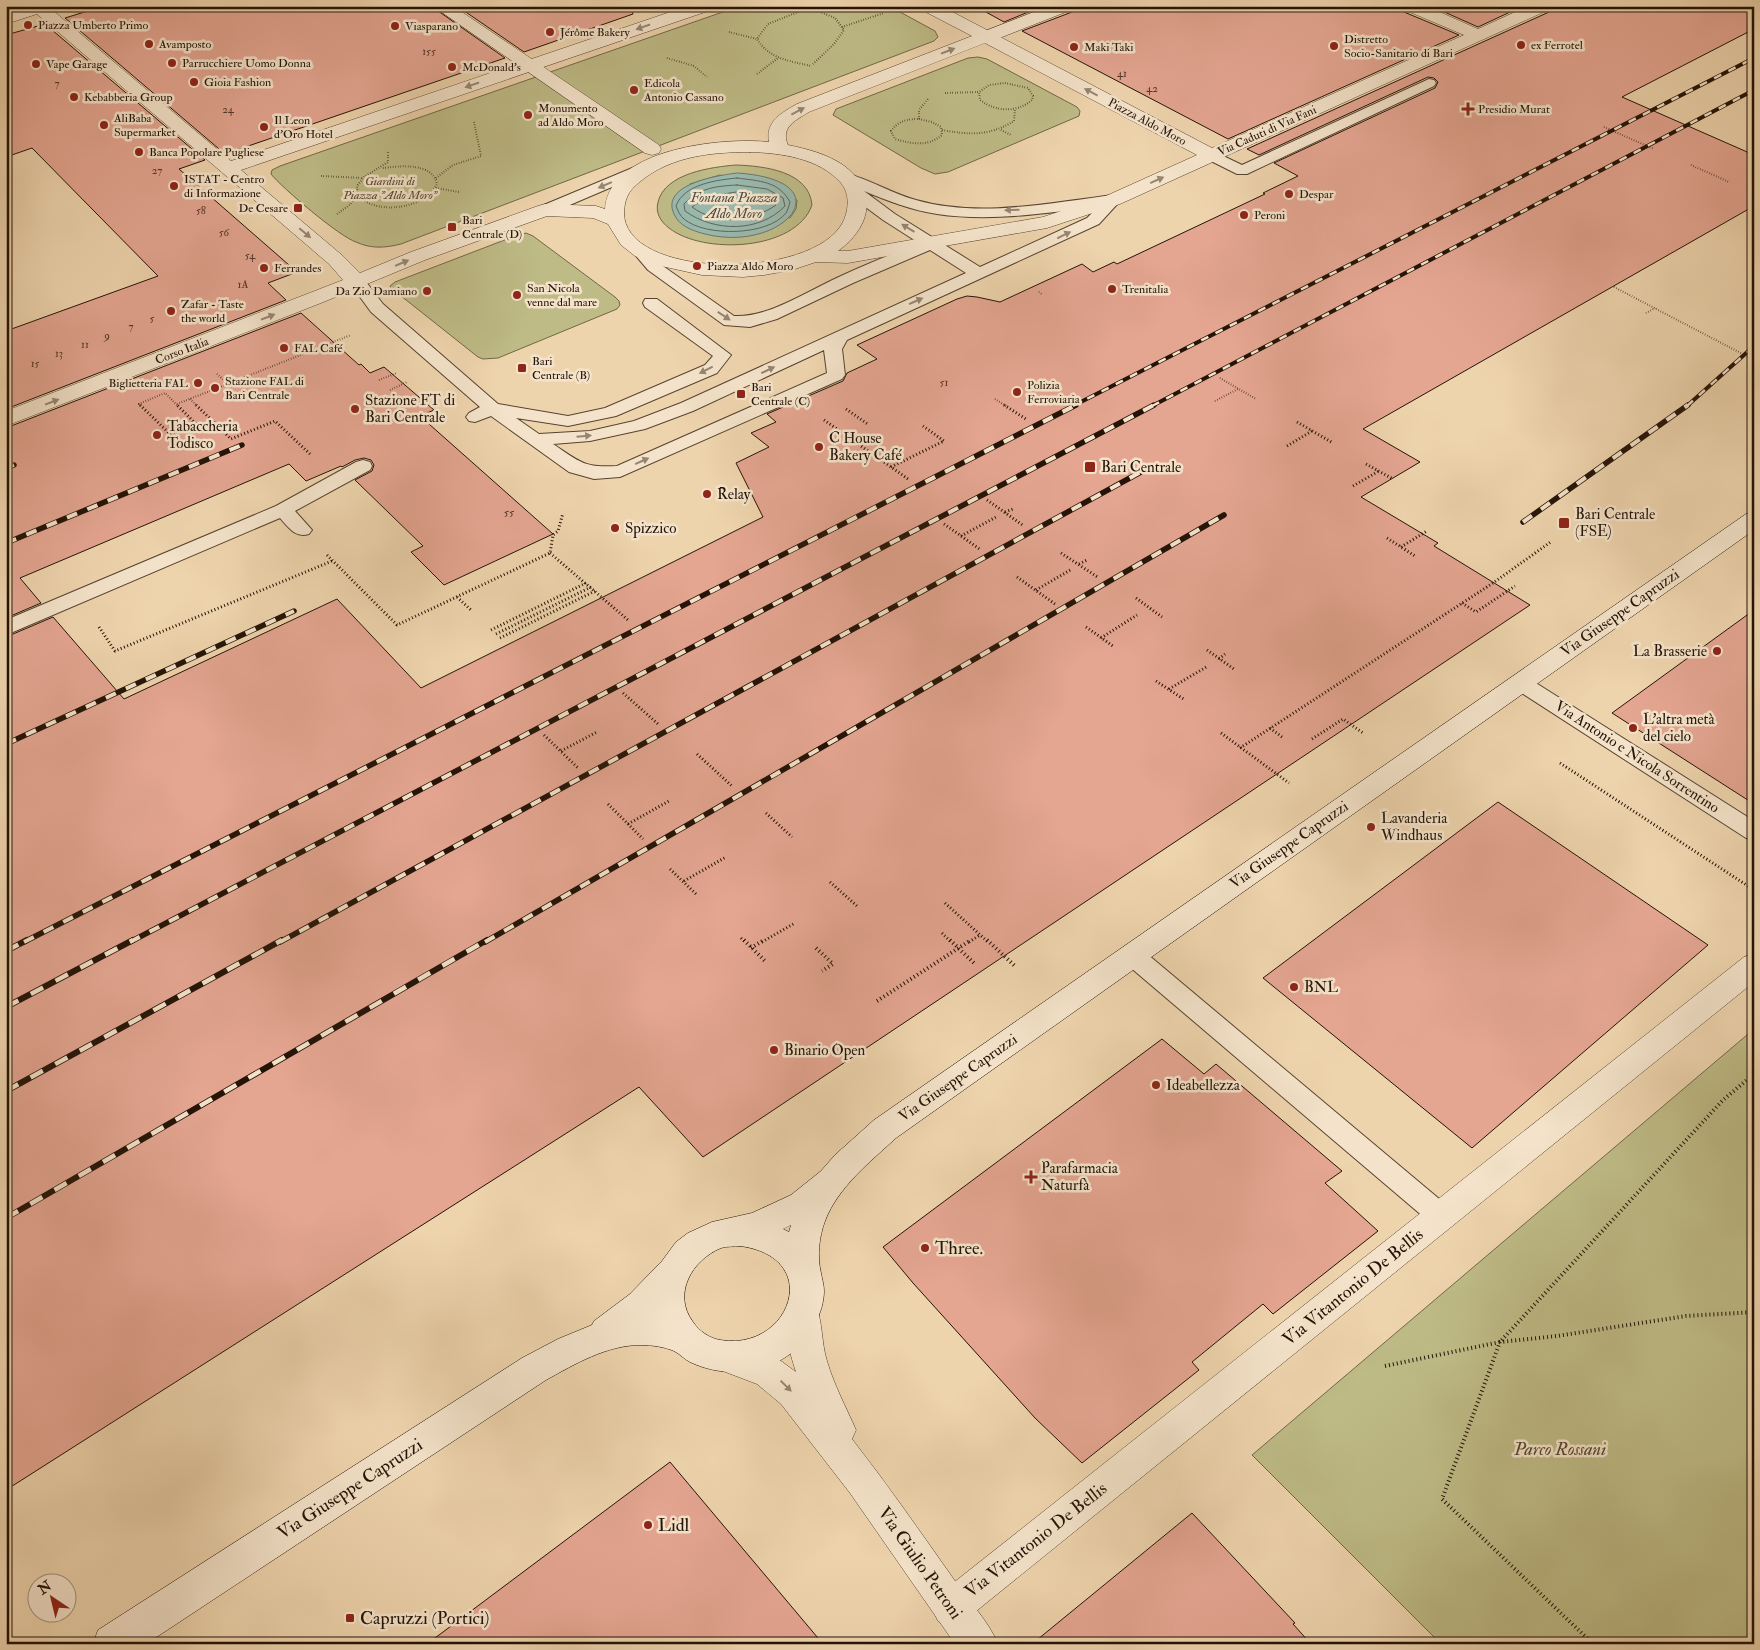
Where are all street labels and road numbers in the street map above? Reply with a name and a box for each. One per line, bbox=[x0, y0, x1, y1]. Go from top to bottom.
street label: Piazza Aldo Moro bbox=[1105, 95, 1189, 149]
street label: Via Caduti di Via Fani bbox=[1215, 102, 1319, 160]
street label: Corso Italia bbox=[153, 334, 212, 368]
street label: Via Giuseppe Capruzzi bbox=[1557, 565, 1684, 662]
street label: Via Antonio e Nicola Sorrentino bbox=[1551, 697, 1723, 817]
street label: Via Giuseppe Capruzzi bbox=[1226, 797, 1353, 894]
street label: Via Giuseppe Capruzzi bbox=[895, 1030, 1022, 1127]
street label: Via Vitantonio De Bellis bbox=[1278, 1223, 1428, 1351]
street label: Via Giuseppe Capruzzi bbox=[273, 1433, 427, 1545]
street label: Via Vitantonio De Bellis bbox=[960, 1477, 1112, 1603]
street label: Via Giulio Petroni bbox=[873, 1502, 967, 1624]

